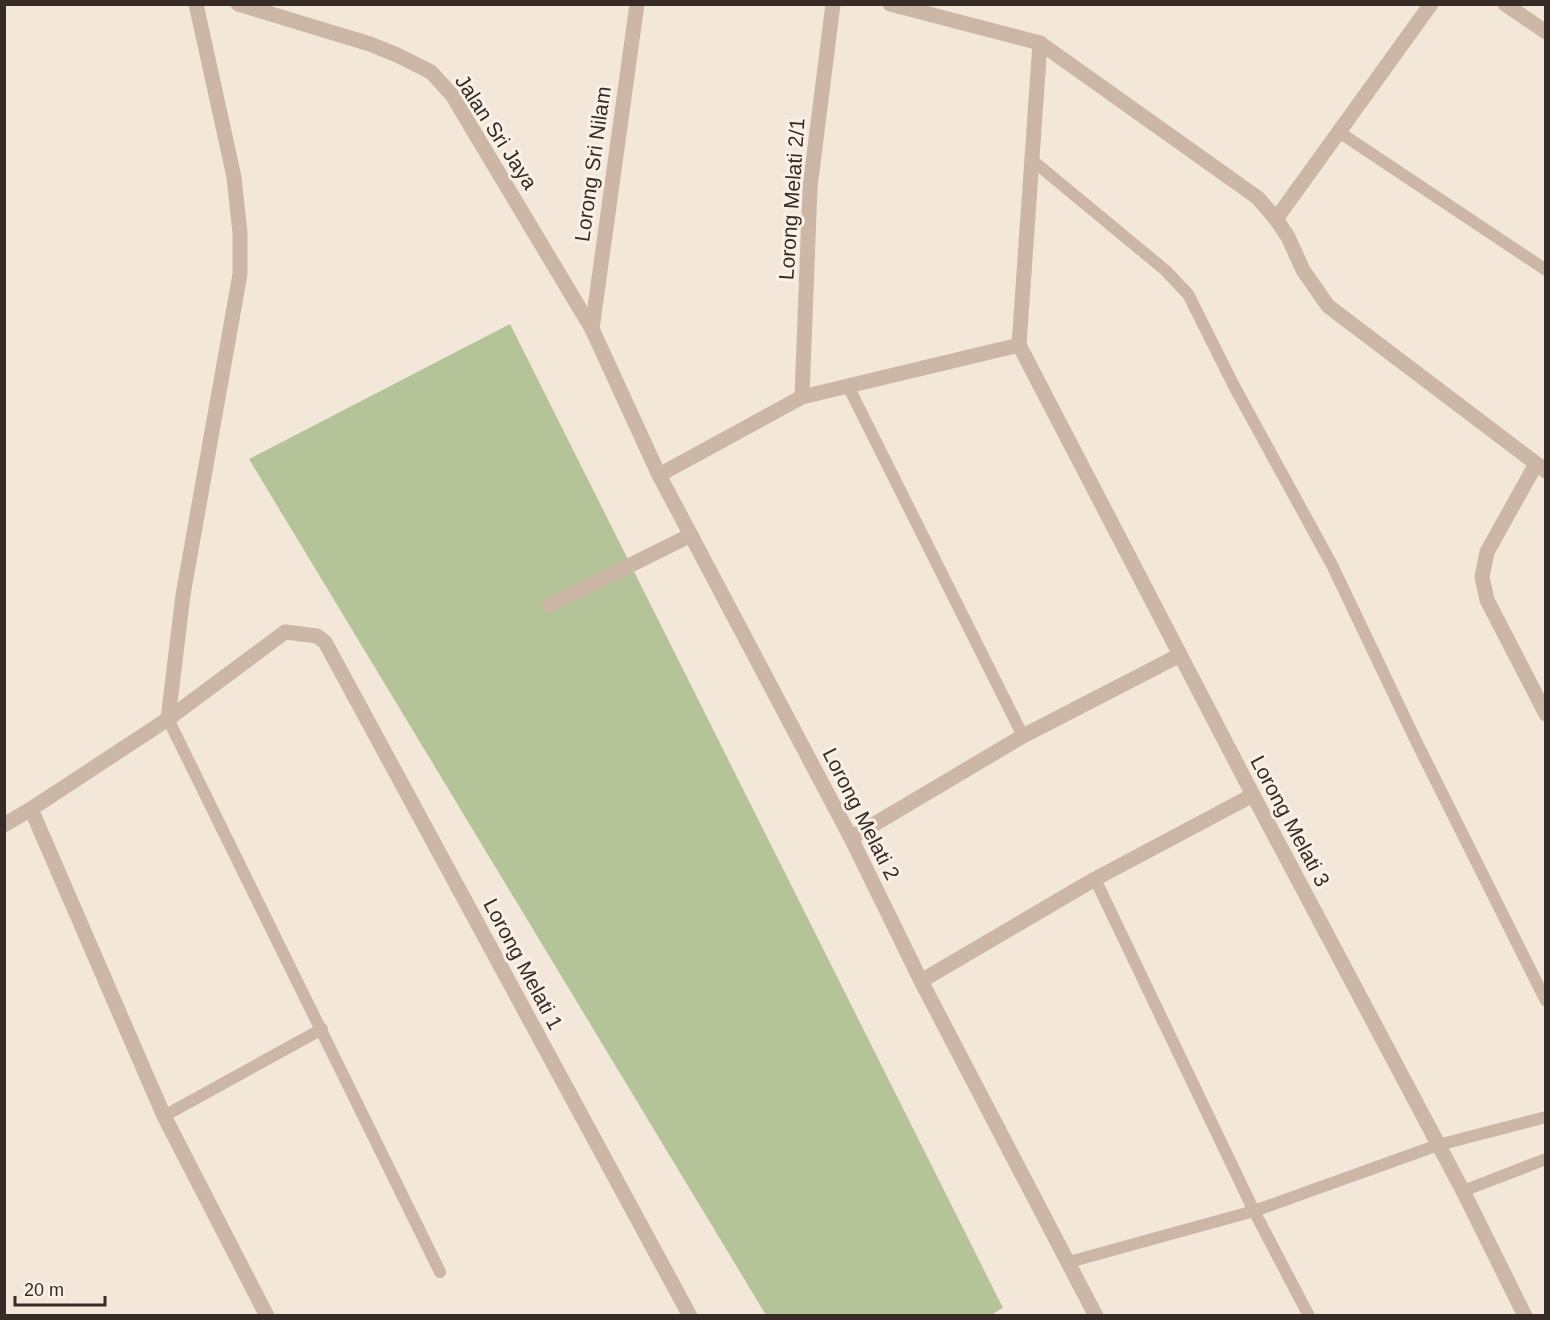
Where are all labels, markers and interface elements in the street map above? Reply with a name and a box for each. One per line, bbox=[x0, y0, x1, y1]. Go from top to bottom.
street label: Jalan Sri Jaya bbox=[451, 70, 542, 194]
street label: Lorong Sri Nilam bbox=[570, 85, 615, 243]
street label: Lorong Melati 2/1 bbox=[774, 117, 809, 281]
street label: Lorong Melati 2 bbox=[818, 744, 905, 883]
street label: Lorong Melati 3 bbox=[1246, 751, 1335, 890]
street label: Lorong Melati 1 bbox=[479, 894, 568, 1033]
scale bar bbox=[15, 1269, 105, 1307]
text: 20 m bbox=[24, 1280, 64, 1300]

